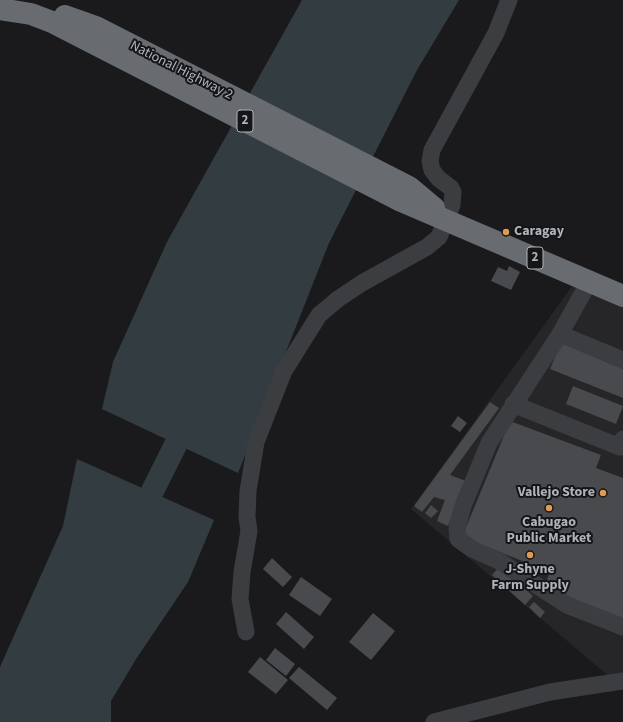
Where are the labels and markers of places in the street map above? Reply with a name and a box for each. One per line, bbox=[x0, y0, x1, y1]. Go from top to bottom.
place label: Caragay bbox=[514, 224, 564, 240]
marker: Caragay bbox=[501, 227, 511, 237]
place label: Vallejo Store bbox=[518, 485, 595, 501]
marker: Vallejo Store bbox=[598, 488, 608, 498]
marker: Cabugao Public Market bbox=[544, 503, 554, 513]
place label: Cabugao Public Market bbox=[507, 515, 591, 548]
marker: J-Shyne Farm Supply bbox=[525, 550, 535, 560]
place label: J-Shyne Farm Supply bbox=[491, 562, 569, 594]

